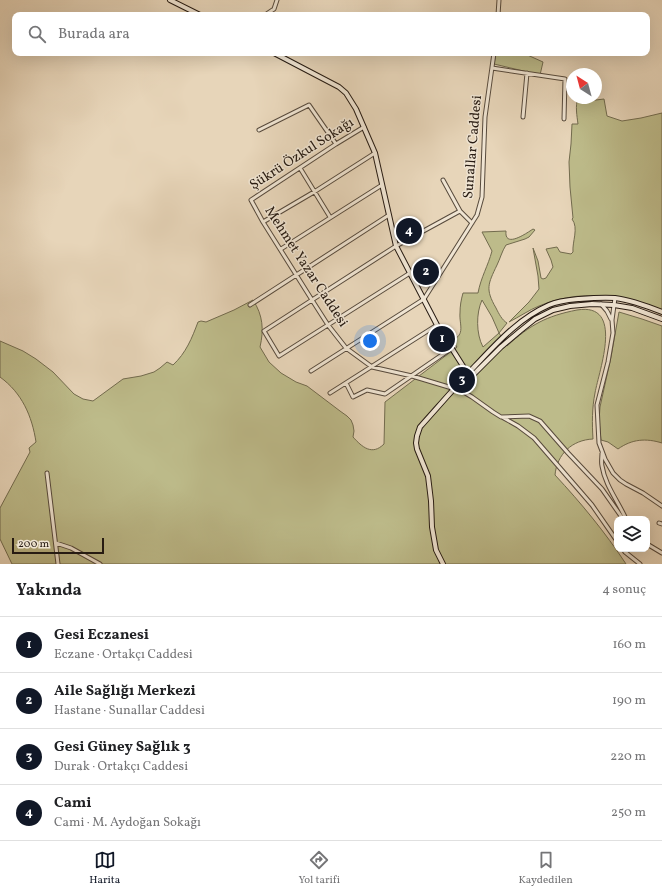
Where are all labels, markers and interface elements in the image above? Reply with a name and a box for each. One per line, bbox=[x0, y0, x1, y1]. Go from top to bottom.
search box bbox=[12, 12, 650, 56]
icon: search bbox=[26, 23, 48, 45]
text: Burada ara bbox=[58, 24, 130, 45]
north arrow bbox=[566, 68, 602, 104]
street label: Sunallar Caddesi bbox=[459, 95, 487, 199]
street label: Şükrü Özkul Sokağı bbox=[246, 113, 358, 195]
street label: Mehmet Yazar Caddesi bbox=[260, 203, 352, 331]
pin: 4 bbox=[396, 216, 422, 246]
pin: 2 bbox=[413, 257, 439, 287]
pin: 1 bbox=[429, 324, 455, 354]
your location bbox=[360, 331, 380, 351]
pin: 3 bbox=[449, 365, 475, 395]
map controls bbox=[614, 516, 650, 552]
button: layers bbox=[614, 516, 650, 552]
scale bar bbox=[12, 536, 104, 555]
text: 200 m bbox=[18, 537, 49, 552]
text: Yakında bbox=[16, 579, 82, 602]
text: 4 sonuç bbox=[602, 581, 646, 599]
text: Gesi Eczanesi bbox=[54, 625, 149, 646]
text: 1 bbox=[26, 636, 32, 654]
text: 160 m bbox=[612, 636, 646, 654]
text: Eczane · Ortakçı Caddesi bbox=[54, 646, 193, 664]
text: Aile Sağlığı Merkezi bbox=[54, 681, 196, 702]
text: 2 bbox=[26, 692, 32, 710]
text: 190 m bbox=[612, 692, 646, 710]
text: Hastane · Sunallar Caddesi bbox=[54, 702, 205, 720]
text: Gesi Güney Sağlık 3 bbox=[54, 737, 191, 758]
text: 3 bbox=[26, 748, 32, 766]
text: 220 m bbox=[610, 748, 646, 766]
text: Durak · Ortakçı Caddesi bbox=[54, 758, 188, 776]
text: Cami bbox=[54, 793, 92, 814]
text: 4 bbox=[25, 804, 33, 822]
text: 250 m bbox=[611, 804, 646, 822]
text: Cami · M. Aydoğan Sokağı bbox=[54, 814, 201, 832]
tab: Harita bbox=[89, 849, 120, 888]
tab: Yol tarifi bbox=[298, 849, 340, 888]
tab: Kaydedilen bbox=[518, 849, 573, 888]

